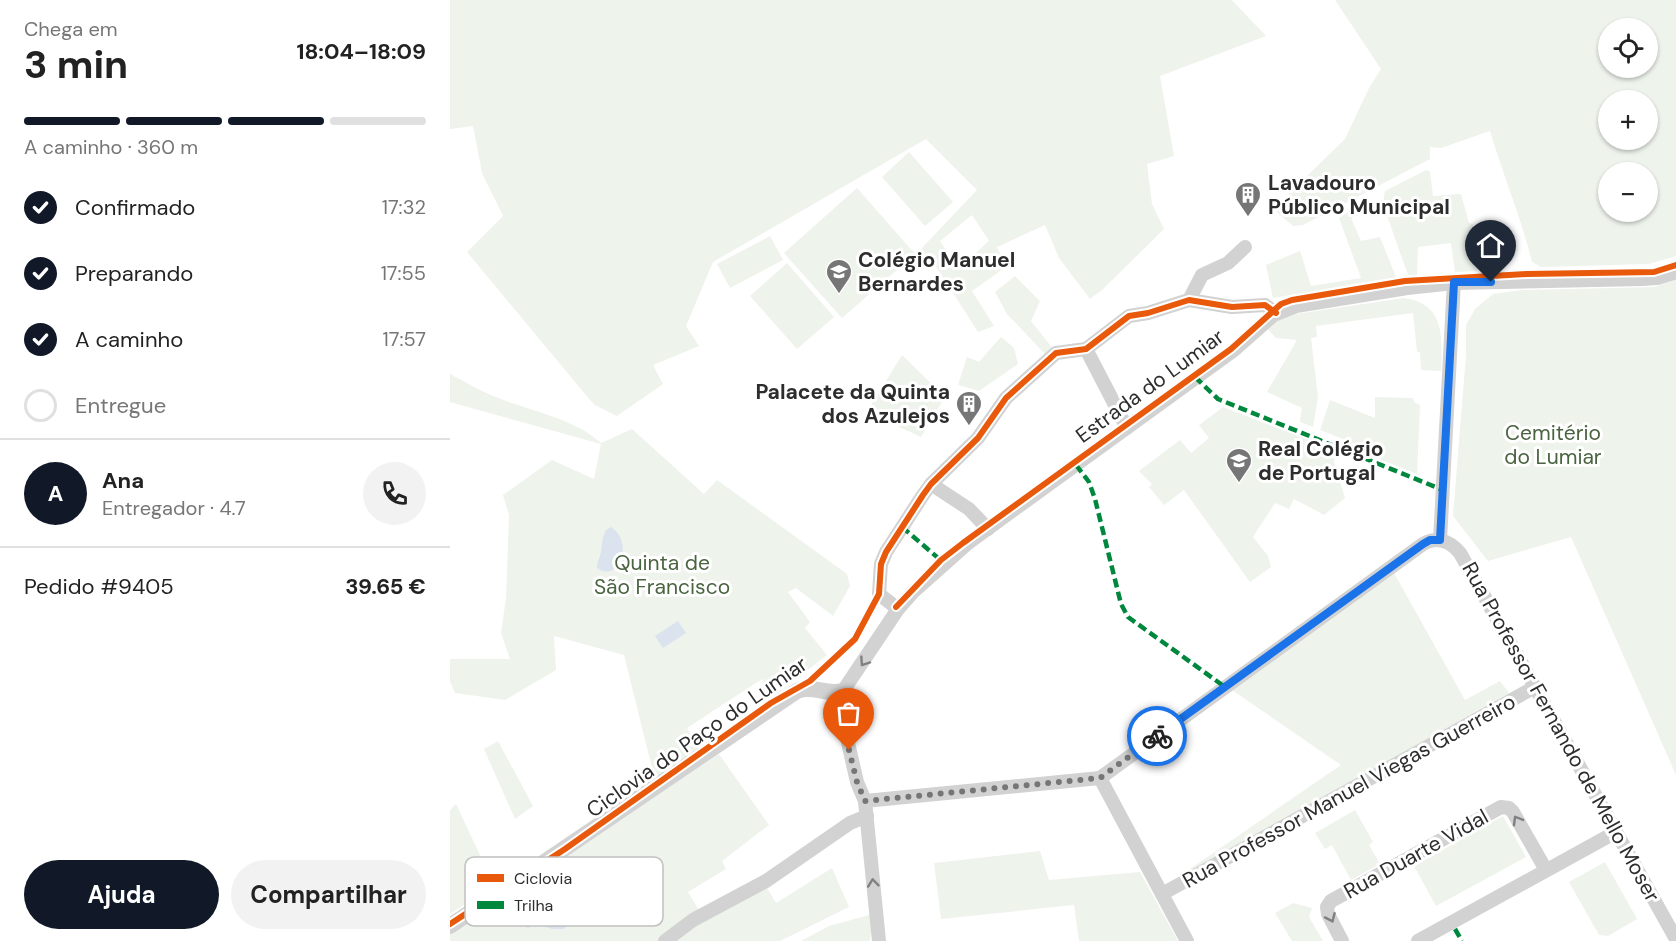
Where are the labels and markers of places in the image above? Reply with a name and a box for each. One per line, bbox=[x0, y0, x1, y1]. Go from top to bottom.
place label: Lavadouro Público Municipal bbox=[1268, 169, 1450, 221]
building icon: Lavadouro Público Municipal bbox=[1233, 180, 1263, 218]
pin bbox=[1465, 220, 1516, 282]
place label: Colégio Manuel Bernardes bbox=[858, 246, 1015, 298]
school or university icon: Colégio Manuel Bernardes bbox=[824, 257, 854, 295]
place label: Palacete da Quinta dos Azulejos bbox=[755, 378, 950, 430]
building icon: Palacete da Quinta dos Azulejos bbox=[954, 389, 984, 427]
place label: Real Colégio de Portugal bbox=[1258, 435, 1383, 487]
school or university icon: Real Colégio de Portugal bbox=[1224, 446, 1254, 484]
pin bbox=[823, 688, 874, 750]

